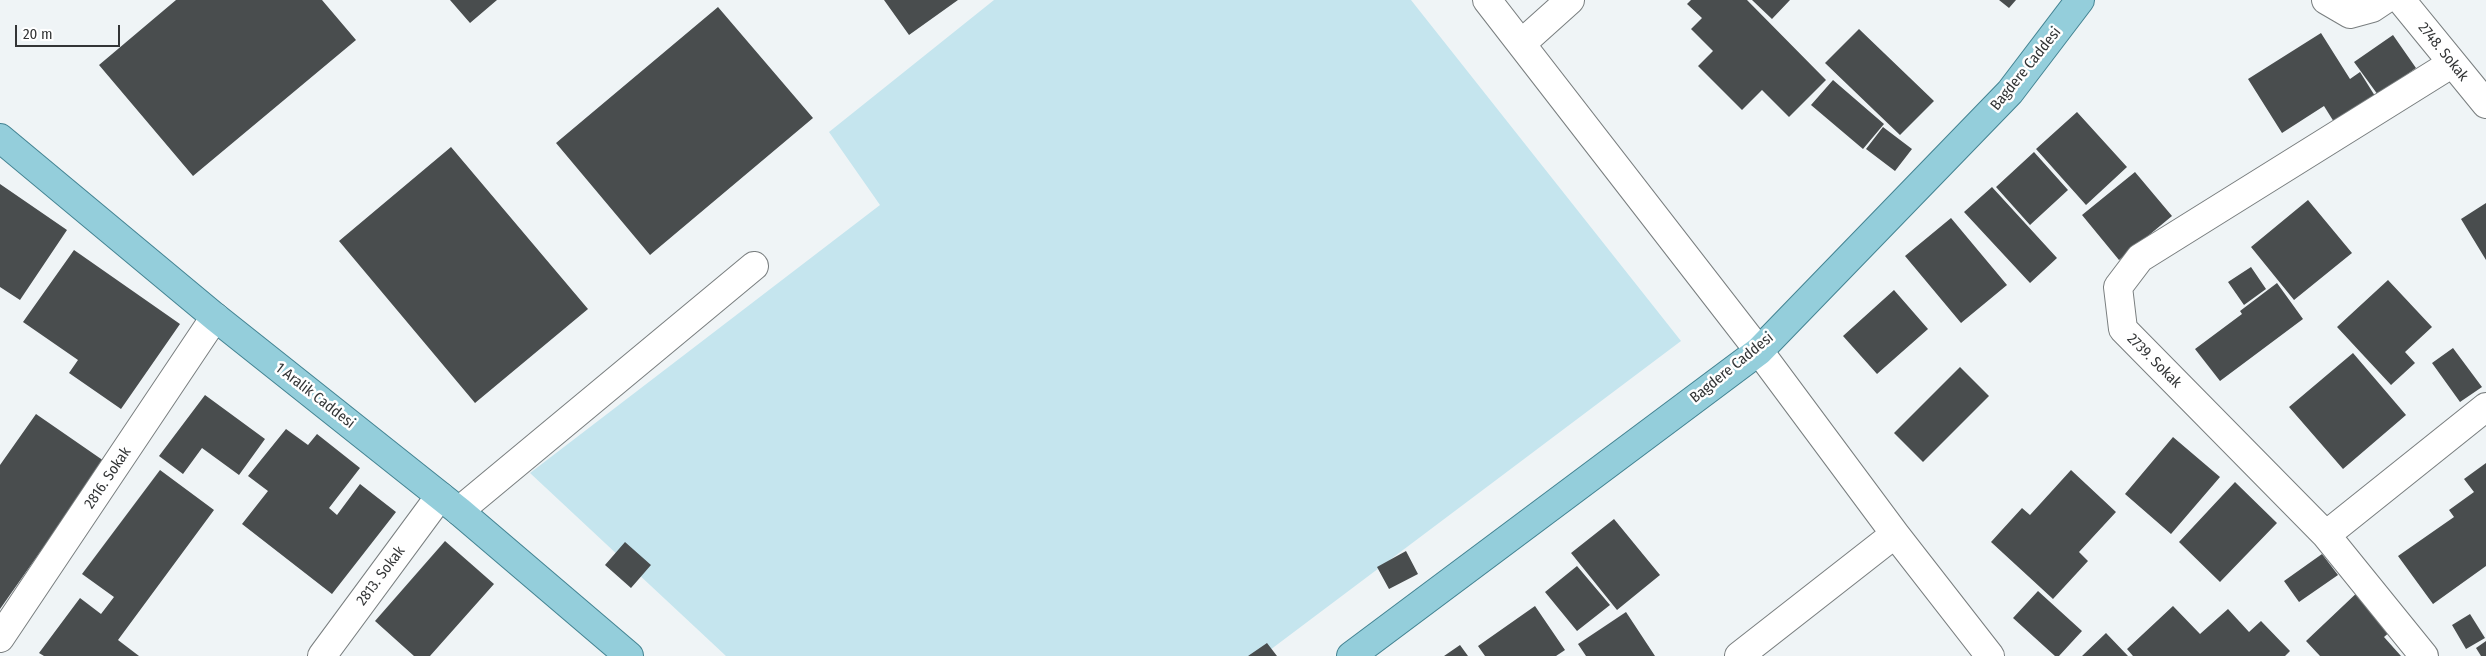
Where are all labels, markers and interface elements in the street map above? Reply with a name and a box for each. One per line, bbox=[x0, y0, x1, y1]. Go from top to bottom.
scale bar bbox=[18, 15, 122, 47]
street label: 2748. Sokak bbox=[2414, 19, 2472, 85]
street label: Bagdere Caddesi bbox=[1987, 24, 2065, 114]
text: 20 m bbox=[23, 25, 53, 43]
street label: Bagdere Caddesi bbox=[1687, 329, 1777, 407]
street label: 2739. Sokak bbox=[2123, 330, 2185, 392]
street label: 1 Aralik Caddesi bbox=[272, 359, 358, 433]
street label: 2816. Sokak bbox=[81, 444, 135, 512]
street label: 2813. Sokak bbox=[353, 543, 409, 609]

